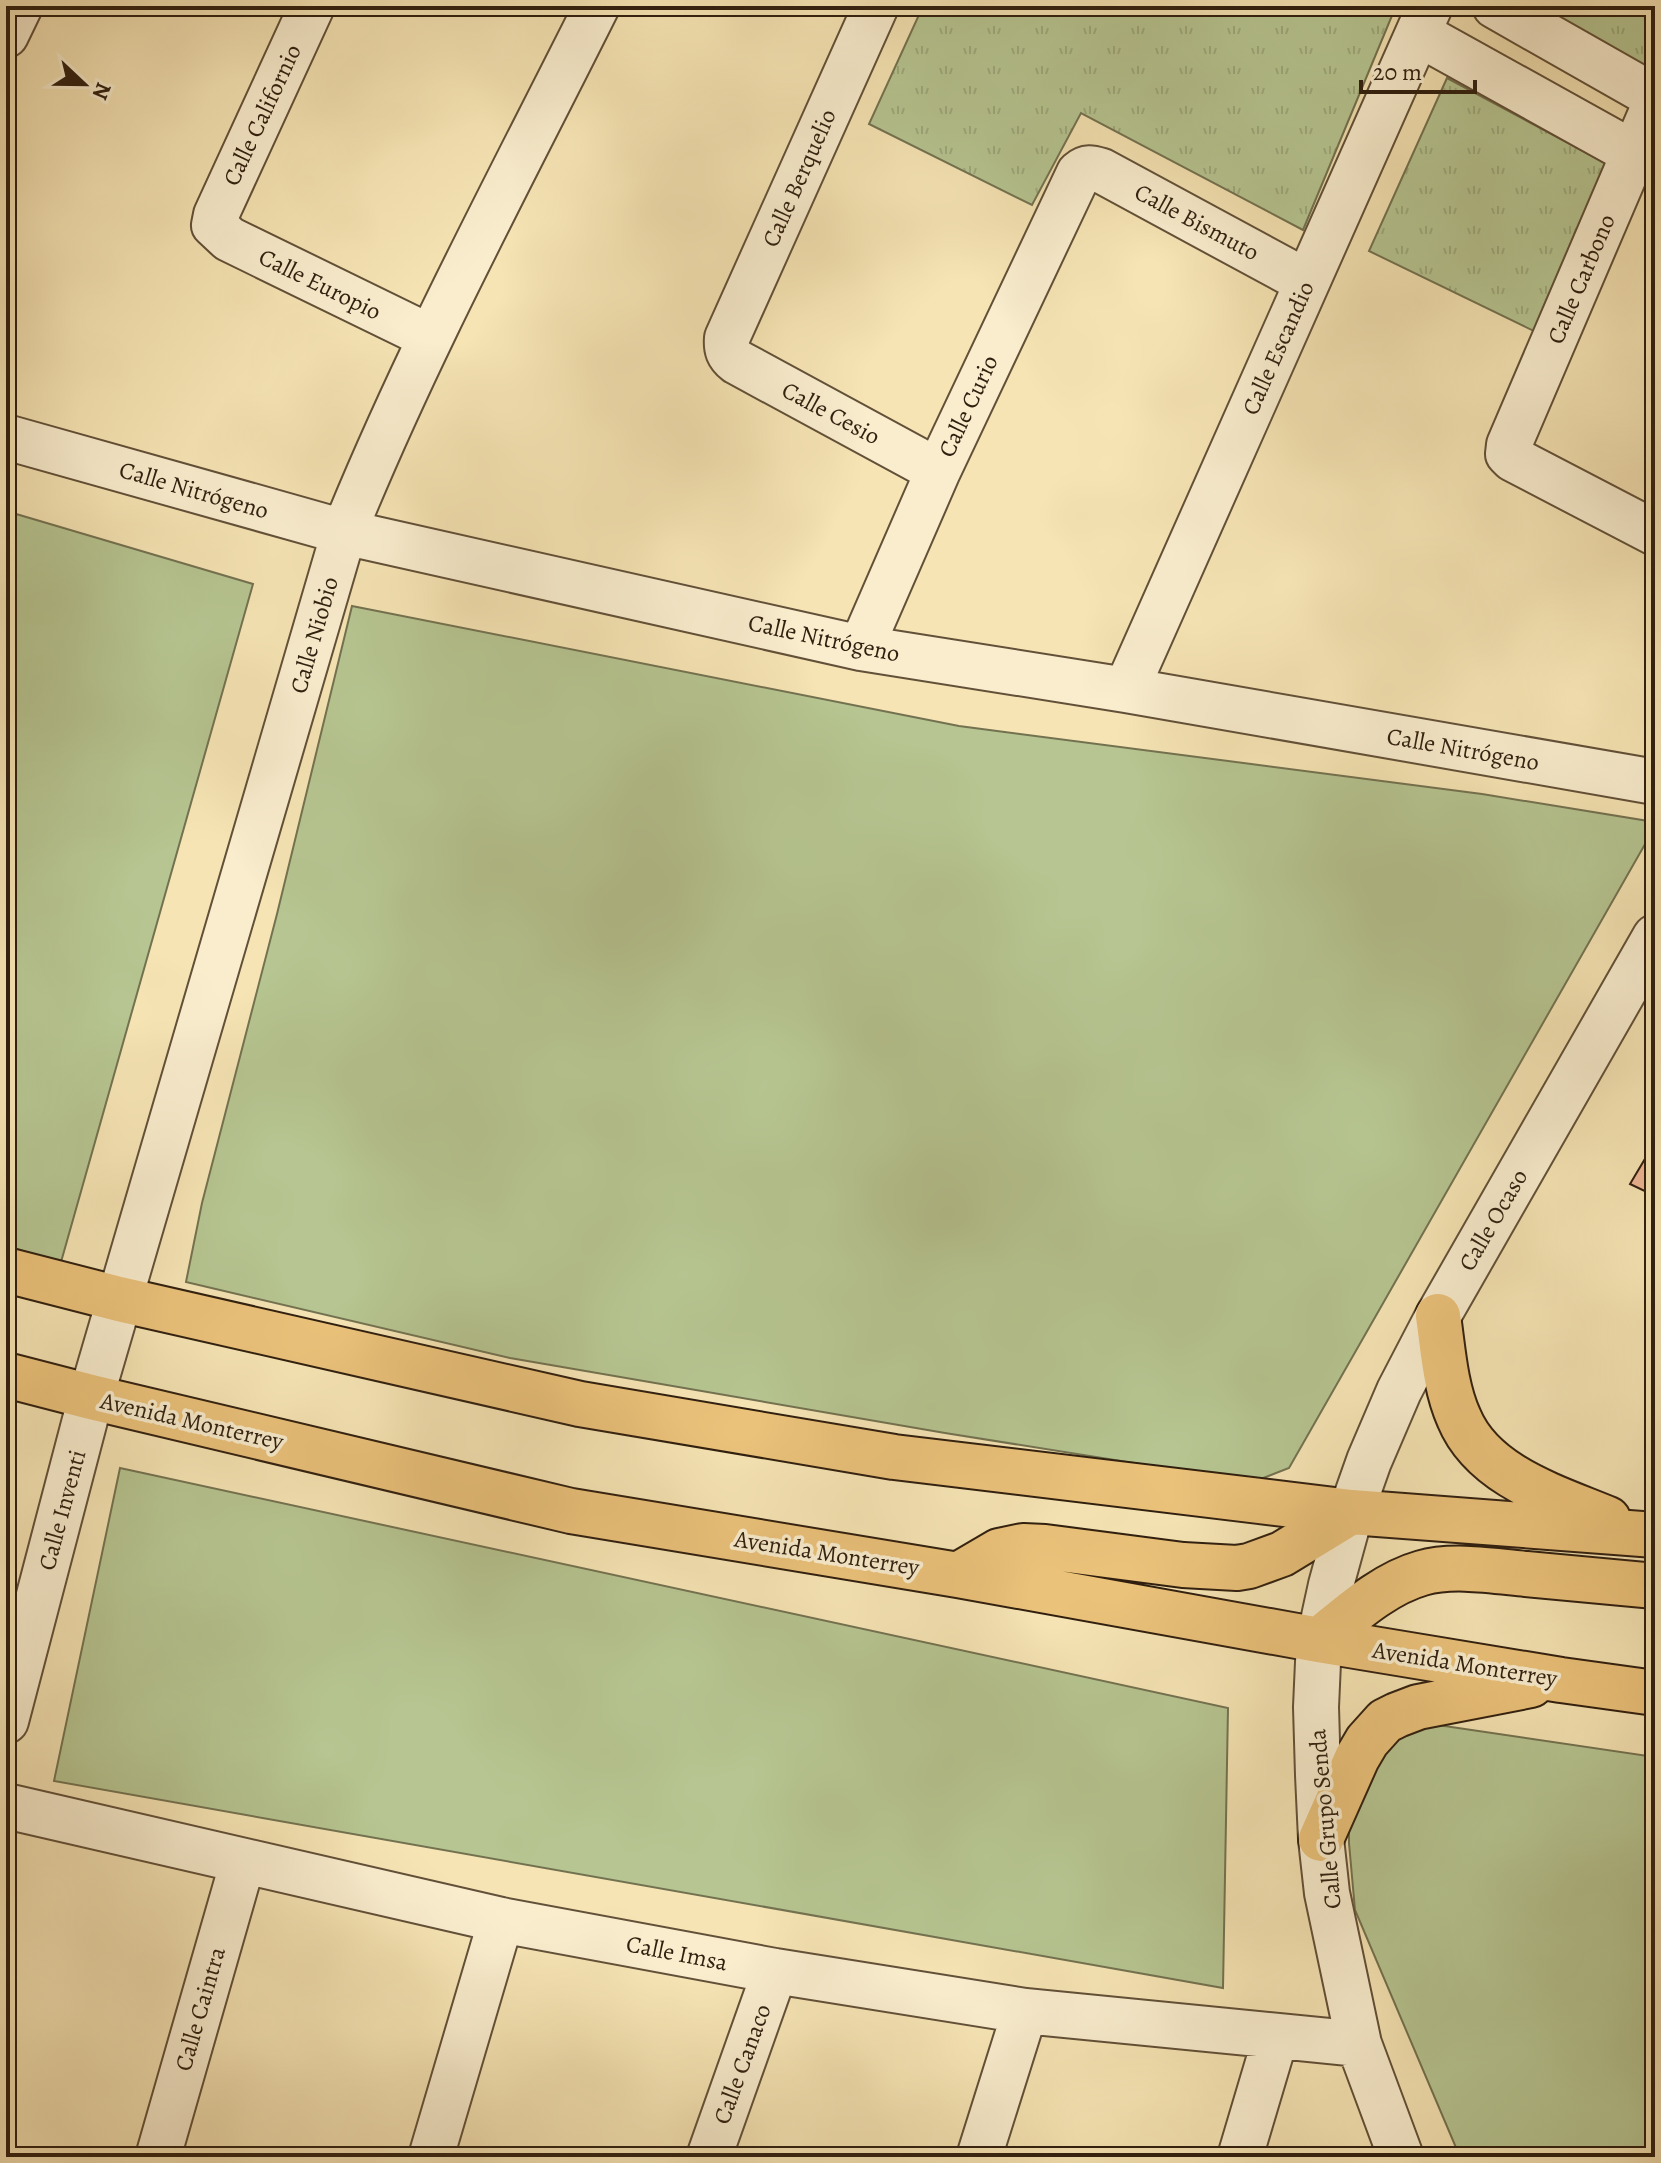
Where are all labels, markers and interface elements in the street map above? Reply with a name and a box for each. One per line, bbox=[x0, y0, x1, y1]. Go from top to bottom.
street label: Calle Californio bbox=[215, 39, 309, 191]
north arrow bbox=[44, 44, 124, 124]
scale bar bbox=[1361, 44, 1475, 94]
text: 20 m bbox=[1373, 56, 1422, 88]
text: N bbox=[85, 78, 119, 104]
street label: Calle Berquelio bbox=[754, 104, 844, 252]
street label: Calle Bismuto bbox=[1129, 176, 1265, 268]
street label: Calle Carbono bbox=[1539, 209, 1623, 349]
street label: Calle Europio bbox=[253, 241, 387, 327]
street label: Calle Escandio bbox=[1234, 276, 1322, 420]
street label: Calle Curio bbox=[930, 350, 1006, 462]
street label: Calle Cesio bbox=[776, 374, 886, 452]
street label: Calle Nitrógeno bbox=[116, 453, 272, 527]
street label: Calle Niobio bbox=[282, 573, 346, 697]
street label: Calle Nitrógeno bbox=[745, 606, 903, 670]
street label: Calle Nitrógeno bbox=[1384, 720, 1542, 778]
street label: Calle Ocaso bbox=[1451, 1163, 1535, 1277]
street label: Avenida Monterrey bbox=[97, 1384, 287, 1458]
street label: Calle Inventi bbox=[31, 1446, 93, 1574]
street label: Avenida Monterrey bbox=[731, 1522, 922, 1583]
street label: Avenida Monterrey bbox=[1369, 1633, 1560, 1694]
street label: Calle Grupo Senda bbox=[1301, 1727, 1349, 1910]
street label: Calle Imsa bbox=[624, 1928, 731, 1979]
street label: Calle Caintra bbox=[167, 1942, 233, 2075]
street label: Calle Canaco bbox=[705, 1999, 779, 2129]

